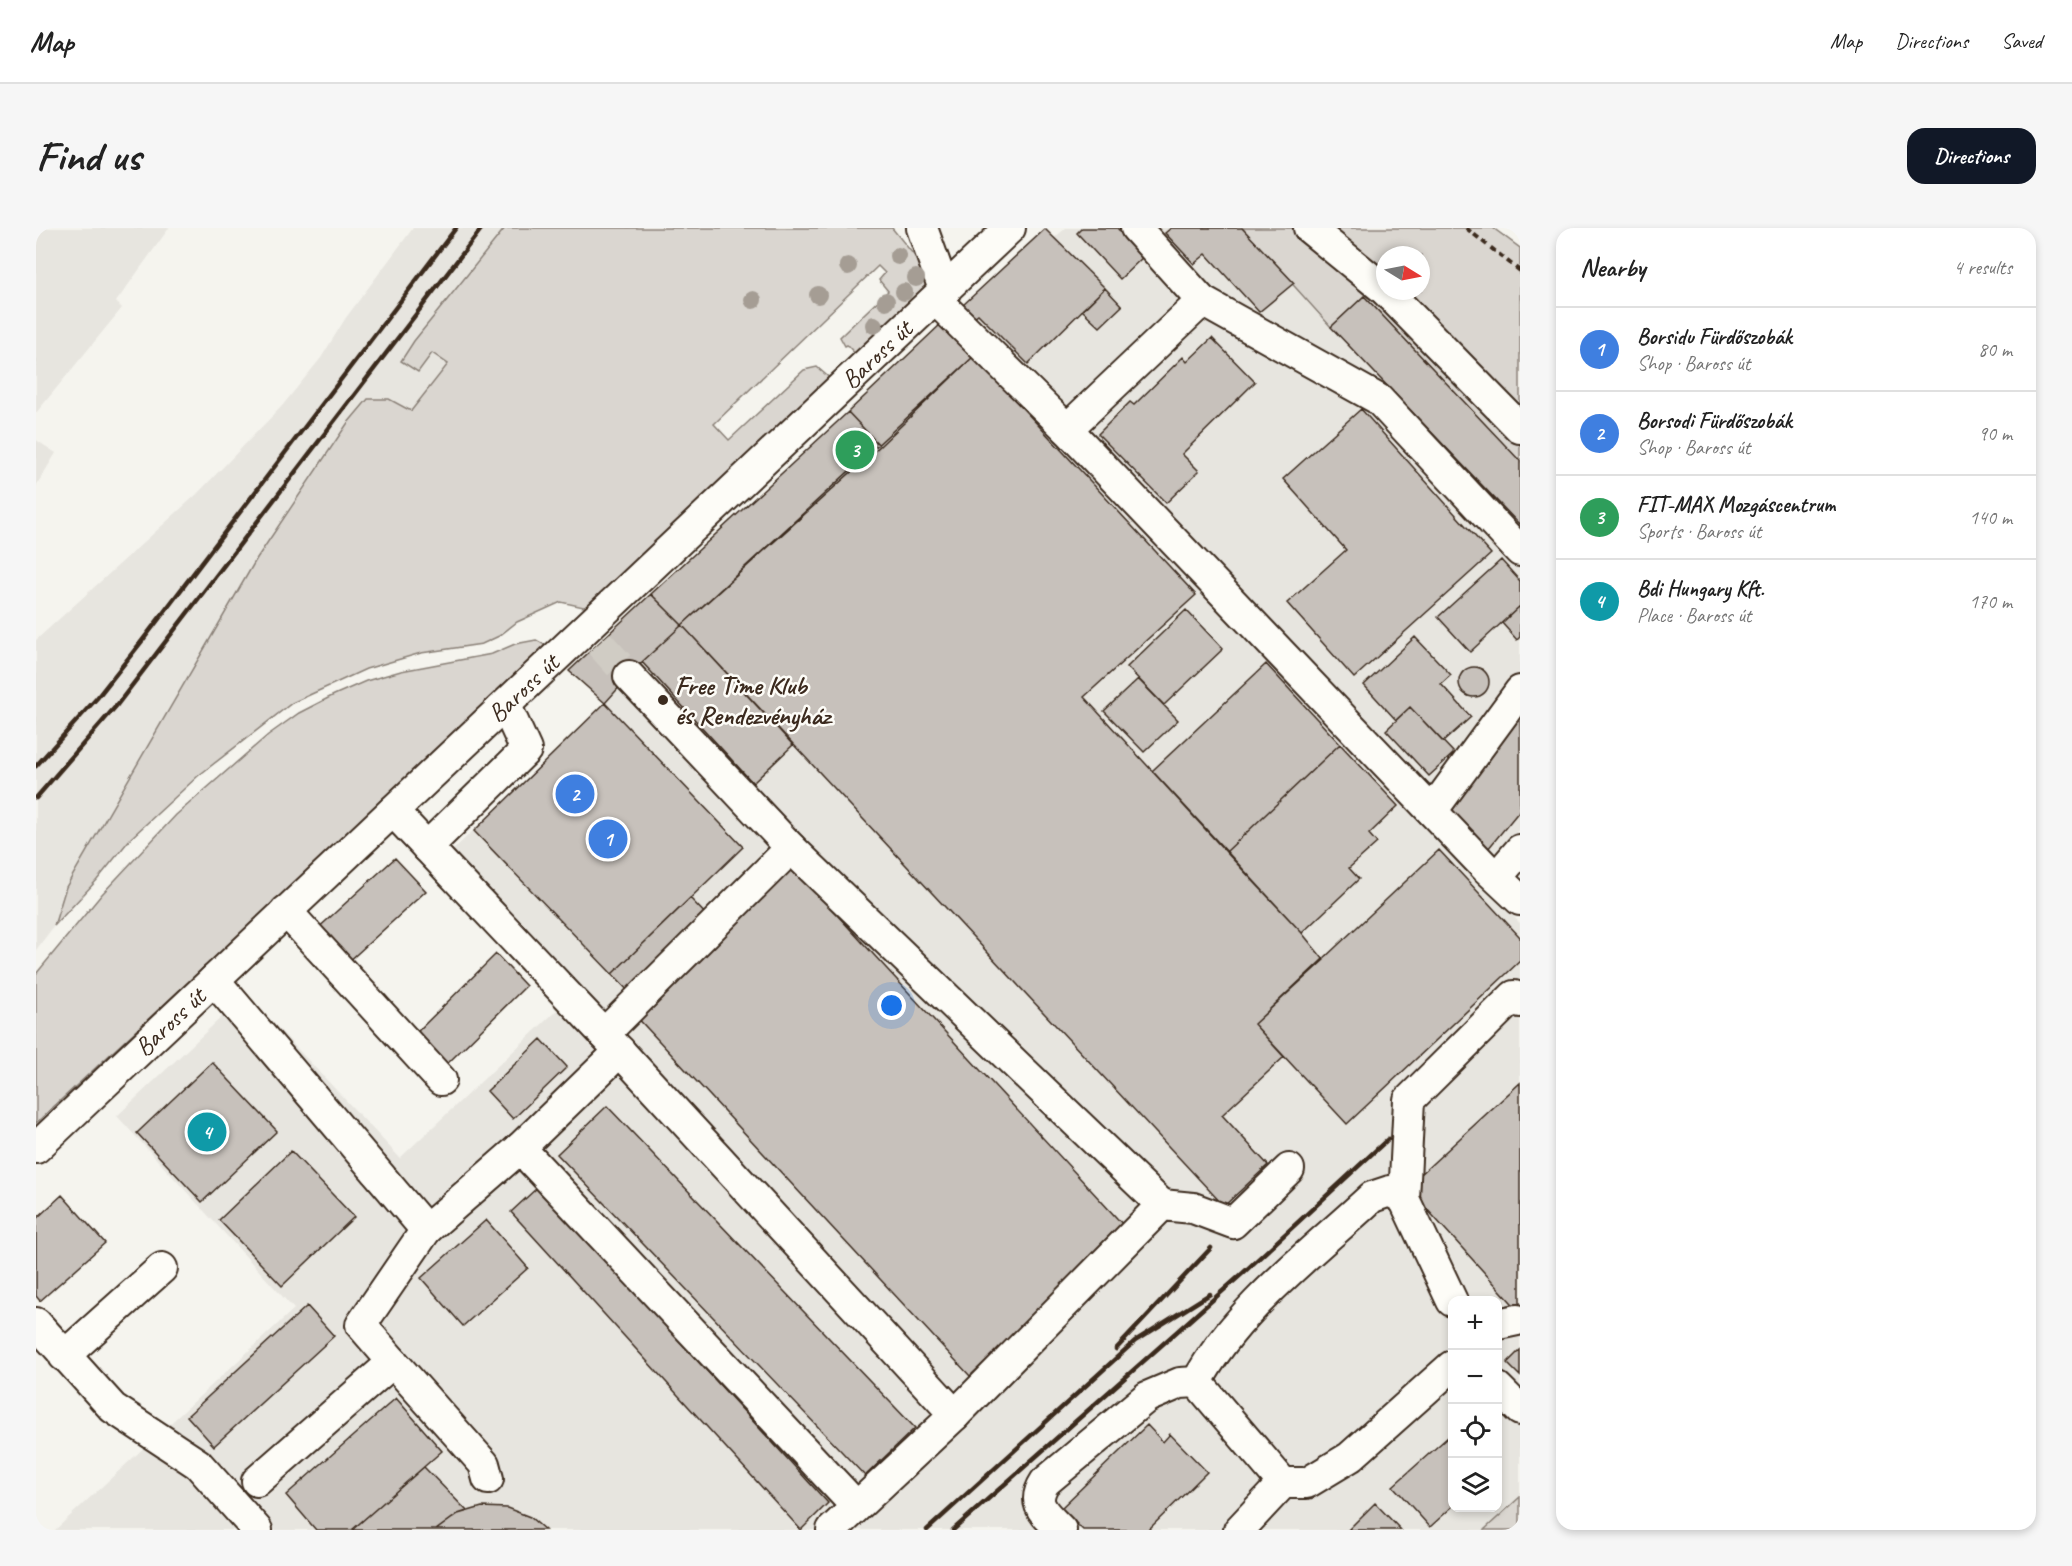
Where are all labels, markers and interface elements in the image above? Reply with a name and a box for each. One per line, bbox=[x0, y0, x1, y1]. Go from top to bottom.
text: Map bbox=[30, 24, 73, 59]
text: Map bbox=[1830, 28, 1862, 54]
text: Directions bbox=[1895, 28, 1968, 54]
text: Saved bbox=[2001, 28, 2042, 54]
button: Directions bbox=[1907, 128, 2036, 184]
text: Find us bbox=[36, 130, 141, 183]
north arrow bbox=[1376, 246, 1430, 300]
text: Nearby bbox=[1580, 251, 1645, 284]
text: 4 results bbox=[1953, 255, 2012, 280]
street label: Baross út bbox=[834, 311, 921, 396]
text: Borsidu Fürdőszobák bbox=[1637, 323, 1792, 351]
text: 1 bbox=[1595, 337, 1604, 362]
text: 80 m bbox=[1978, 337, 2012, 362]
text: Shop · Baross út bbox=[1637, 351, 1750, 376]
text: Borsodi Fürdőszobák bbox=[1637, 407, 1792, 435]
text: 2 bbox=[1595, 421, 1604, 446]
text: 90 m bbox=[1978, 421, 2012, 446]
pin: 3 bbox=[836, 428, 874, 472]
text: Shop · Baross út bbox=[1637, 435, 1750, 460]
text: FIT-MAX Mozgáscentrum bbox=[1637, 491, 1835, 519]
text: 3 bbox=[1595, 505, 1604, 530]
text: 140 m bbox=[1969, 505, 2012, 530]
text: Sports · Baross út bbox=[1637, 519, 1761, 544]
text: Bdi Hungary Kft. bbox=[1637, 575, 1764, 603]
text: 4 bbox=[1595, 589, 1604, 614]
text: 170 m bbox=[1969, 589, 2012, 614]
text: Place · Baross út bbox=[1637, 603, 1751, 628]
street label: Baross út bbox=[481, 645, 568, 730]
place label: Free Time Klub és Rendezvényház bbox=[675, 669, 833, 732]
marker: Free Time Klub és Rendezvényház bbox=[656, 693, 670, 707]
pin: 2 bbox=[556, 772, 594, 816]
pin: 1 bbox=[588, 816, 628, 862]
street label: Baross út bbox=[128, 979, 214, 1063]
your location bbox=[877, 991, 906, 1020]
pin: 4 bbox=[188, 1110, 226, 1154]
map controls bbox=[1448, 1296, 1502, 1512]
button: + bbox=[1448, 1296, 1502, 1350]
button: − bbox=[1448, 1350, 1502, 1404]
button: locate bbox=[1448, 1404, 1502, 1458]
button: layers bbox=[1448, 1458, 1502, 1512]

